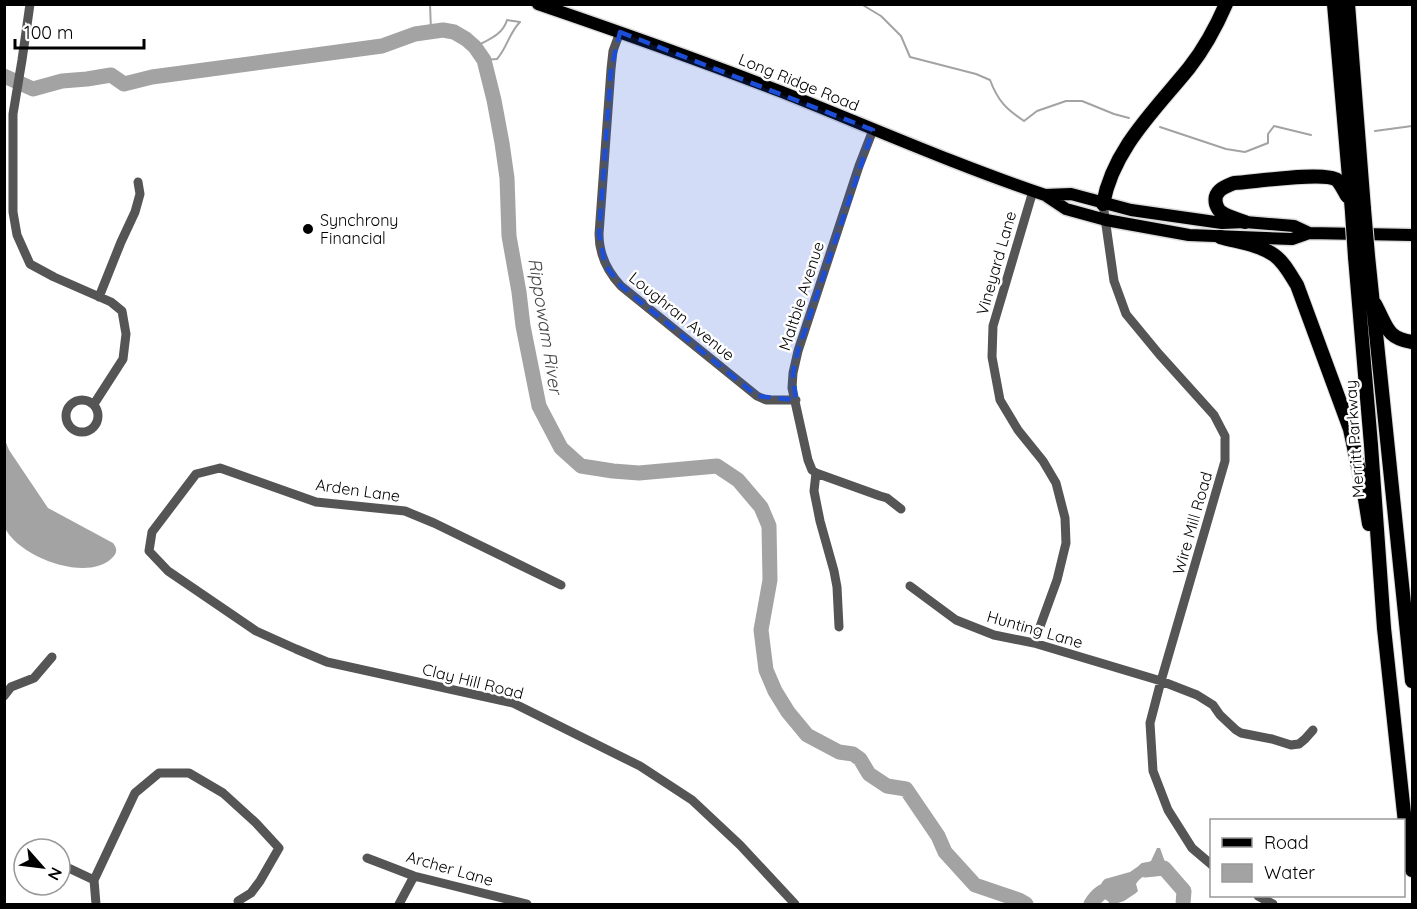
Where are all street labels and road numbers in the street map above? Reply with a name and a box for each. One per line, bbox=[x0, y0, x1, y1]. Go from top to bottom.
street label: Long Ridge Road bbox=[736, 49, 862, 115]
street label: Vineyard Lane bbox=[972, 209, 1020, 317]
street label: Maltbie Avenue bbox=[774, 239, 828, 353]
street label: Loughran Avenue bbox=[625, 267, 739, 365]
street label: Merritt Parkway bbox=[1340, 379, 1368, 499]
street label: Wire Mill Road bbox=[1168, 469, 1216, 577]
street label: Arden Lane bbox=[315, 474, 401, 506]
street label: Hunting Lane bbox=[985, 606, 1085, 652]
street label: Clay Hill Road bbox=[420, 659, 526, 703]
street label: Archer Lane bbox=[404, 846, 496, 890]

